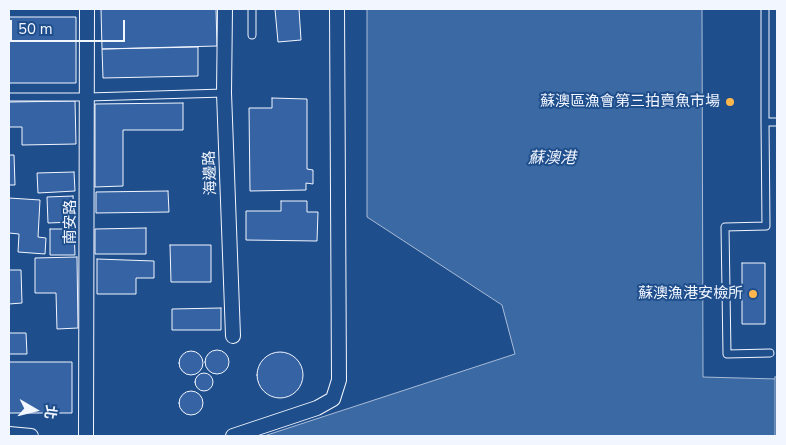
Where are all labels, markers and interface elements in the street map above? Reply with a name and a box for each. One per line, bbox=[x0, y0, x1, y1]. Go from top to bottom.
scale bar bbox=[12, 10, 128, 42]
text: 50 m bbox=[18, 19, 53, 39]
place label: 蘇澳區漁會第三拍賣魚市場 bbox=[540, 93, 720, 111]
marker: 蘇澳區漁會第三拍賣魚市場 bbox=[724, 96, 736, 108]
water label: 蘇澳港 bbox=[528, 149, 576, 169]
street label: 海邊路 bbox=[201, 150, 221, 196]
street label: 南安路 bbox=[62, 200, 80, 244]
place label: 蘇澳漁港安檢所 bbox=[638, 285, 743, 303]
marker: 蘇澳漁港安檢所 bbox=[747, 288, 759, 300]
north arrow bbox=[10, 385, 60, 435]
text: 北 bbox=[40, 404, 61, 420]

